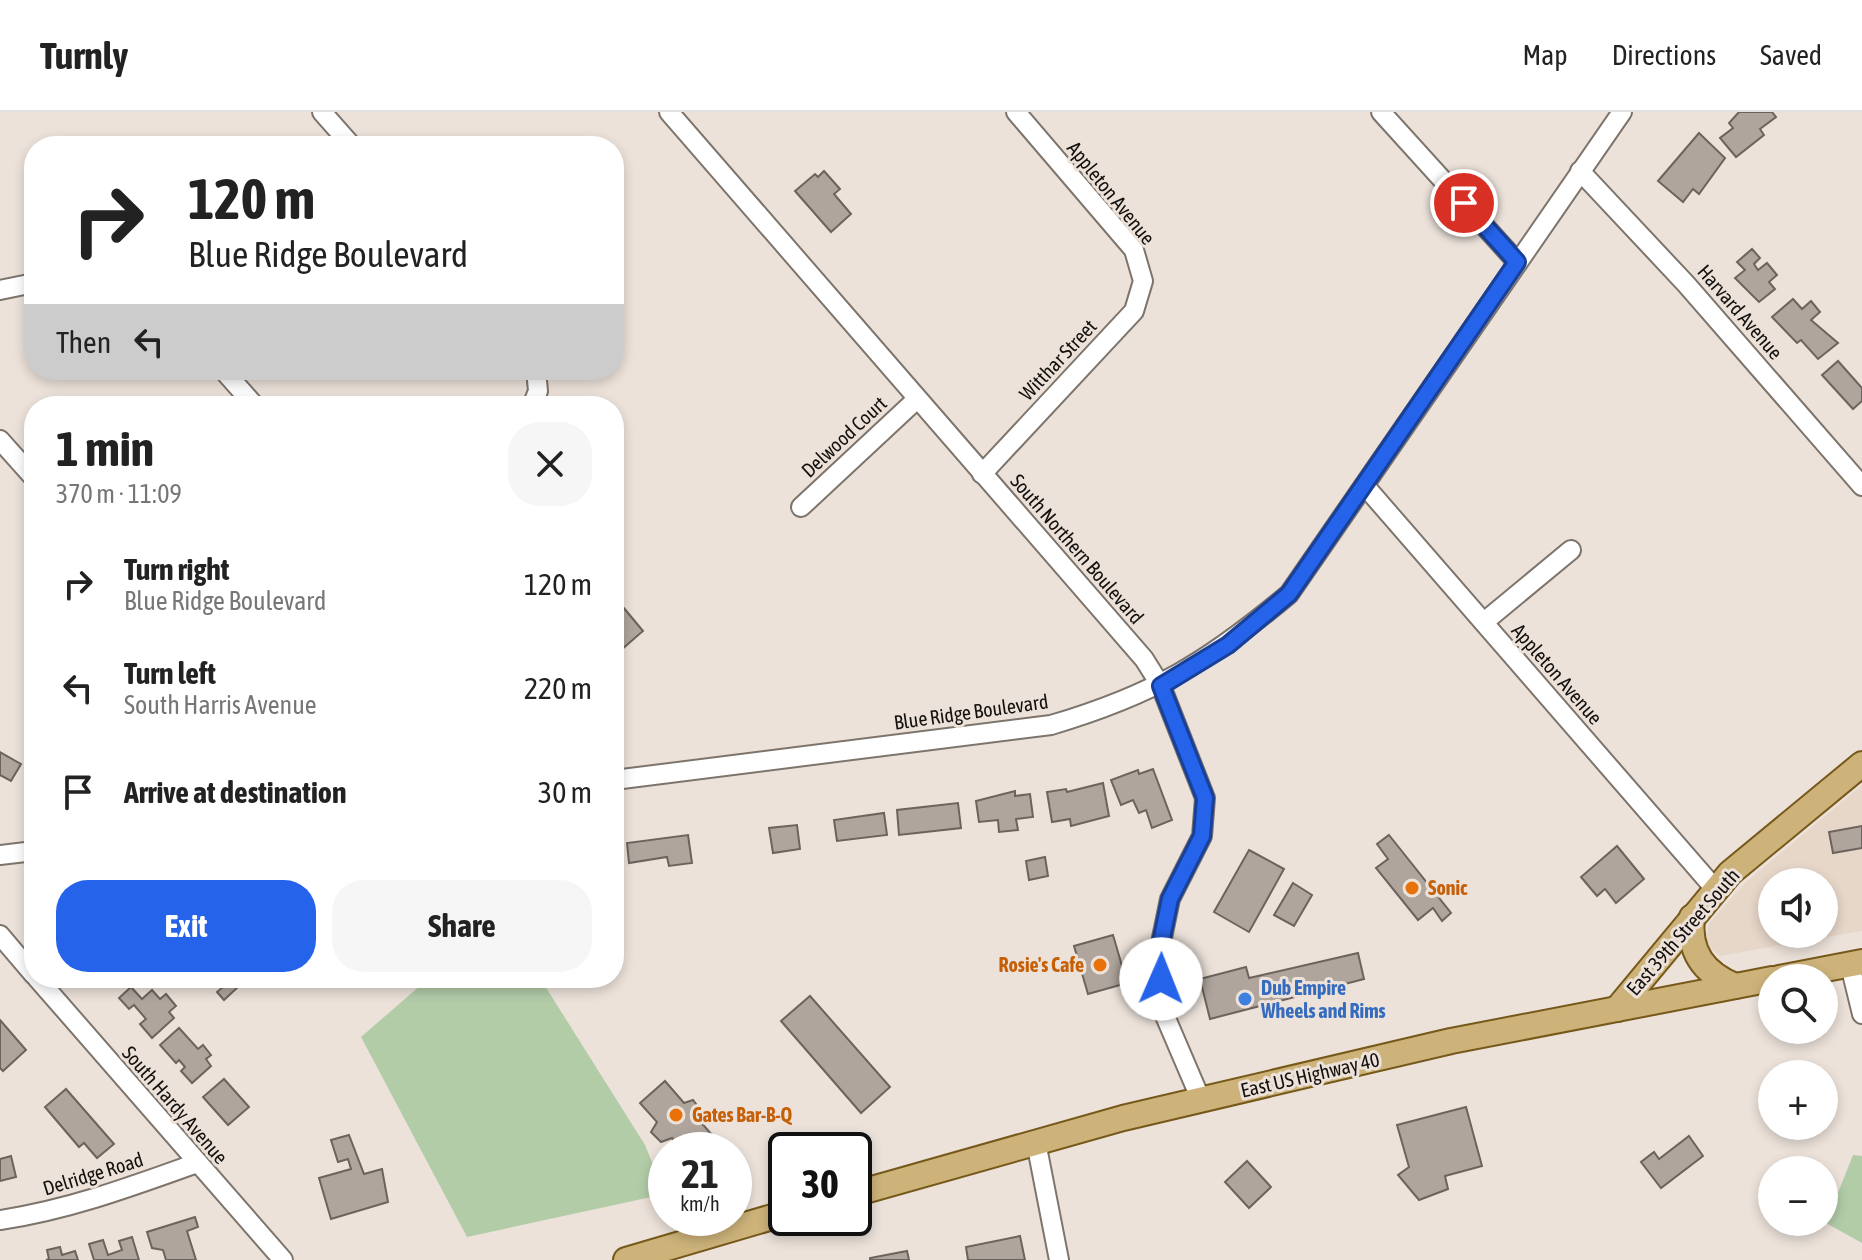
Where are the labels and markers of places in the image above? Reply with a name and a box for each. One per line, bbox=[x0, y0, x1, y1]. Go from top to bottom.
pin bbox=[1430, 169, 1498, 237]
place label: Sonic bbox=[1428, 876, 1468, 899]
marker: Sonic bbox=[1403, 879, 1421, 897]
place label: Rosie's Cafe bbox=[998, 953, 1084, 976]
marker: Rosie's Cafe bbox=[1091, 956, 1109, 974]
place label: Dub Empire Wheels and Rims bbox=[1260, 976, 1386, 1022]
marker: Dub Empire Wheels and Rims bbox=[1236, 990, 1254, 1008]
place label: Gates Bar-B-Q bbox=[692, 1103, 792, 1126]
marker: Gates Bar-B-Q bbox=[667, 1106, 685, 1124]

